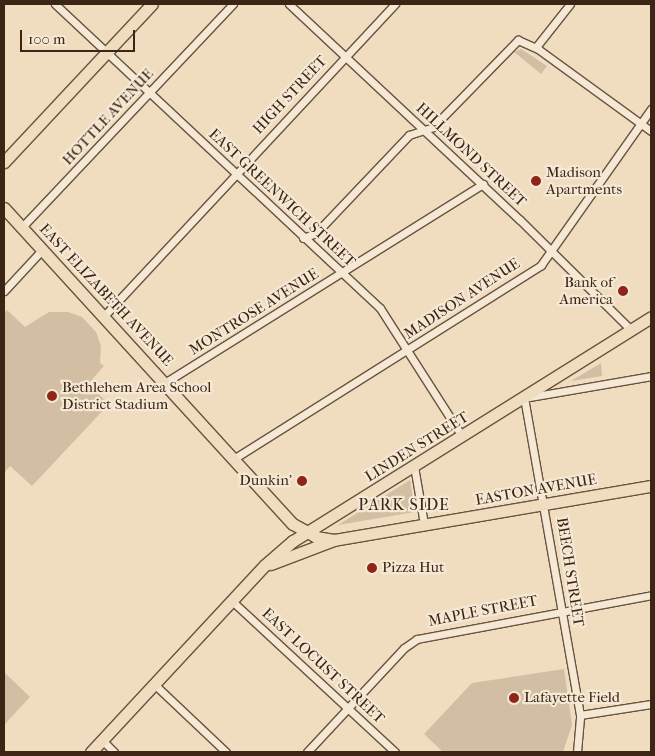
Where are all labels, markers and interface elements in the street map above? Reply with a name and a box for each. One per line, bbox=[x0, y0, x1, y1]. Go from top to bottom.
scale bar bbox=[22, 20, 138, 52]
text: 100 m bbox=[28, 30, 66, 48]
street label: HIGH STREET bbox=[249, 52, 331, 138]
street label: HOTTLE AVENUE bbox=[59, 65, 157, 169]
street label: HILLMOND STREET bbox=[412, 99, 530, 211]
street label: EAST GREENWICH STREET bbox=[205, 125, 359, 271]
place label: Madison Apartments bbox=[546, 163, 622, 198]
marker: Madison Apartments bbox=[530, 175, 542, 187]
street label: EAST ELIZABETH AVENUE bbox=[35, 220, 177, 370]
street label: MADISON AVENUE bbox=[401, 255, 523, 343]
street label: MONTROSE AVENUE bbox=[186, 265, 322, 359]
place label: Bank of America bbox=[559, 273, 613, 308]
marker: Bank of America bbox=[617, 285, 629, 297]
place label: Bethlehem Area School District Stadium bbox=[62, 378, 211, 413]
marker: Bethlehem Area School District Stadium bbox=[46, 390, 58, 402]
street label: LINDEN STREET bbox=[362, 408, 472, 486]
street label: EASTON AVENUE bbox=[474, 470, 598, 510]
place label: Dunkin' bbox=[239, 472, 292, 490]
marker: Dunkin' bbox=[296, 475, 308, 487]
district label: PARK SIDE bbox=[357, 495, 451, 515]
street label: BEECH STREET bbox=[552, 516, 588, 628]
place label: Pizza Hut bbox=[382, 559, 444, 577]
marker: Pizza Hut bbox=[366, 562, 378, 574]
street label: MAPLE STREET bbox=[427, 592, 539, 630]
street label: EAST LOCUST STREET bbox=[258, 605, 388, 727]
place label: Lafayette Field bbox=[524, 689, 620, 707]
marker: Lafayette Field bbox=[508, 692, 520, 704]

